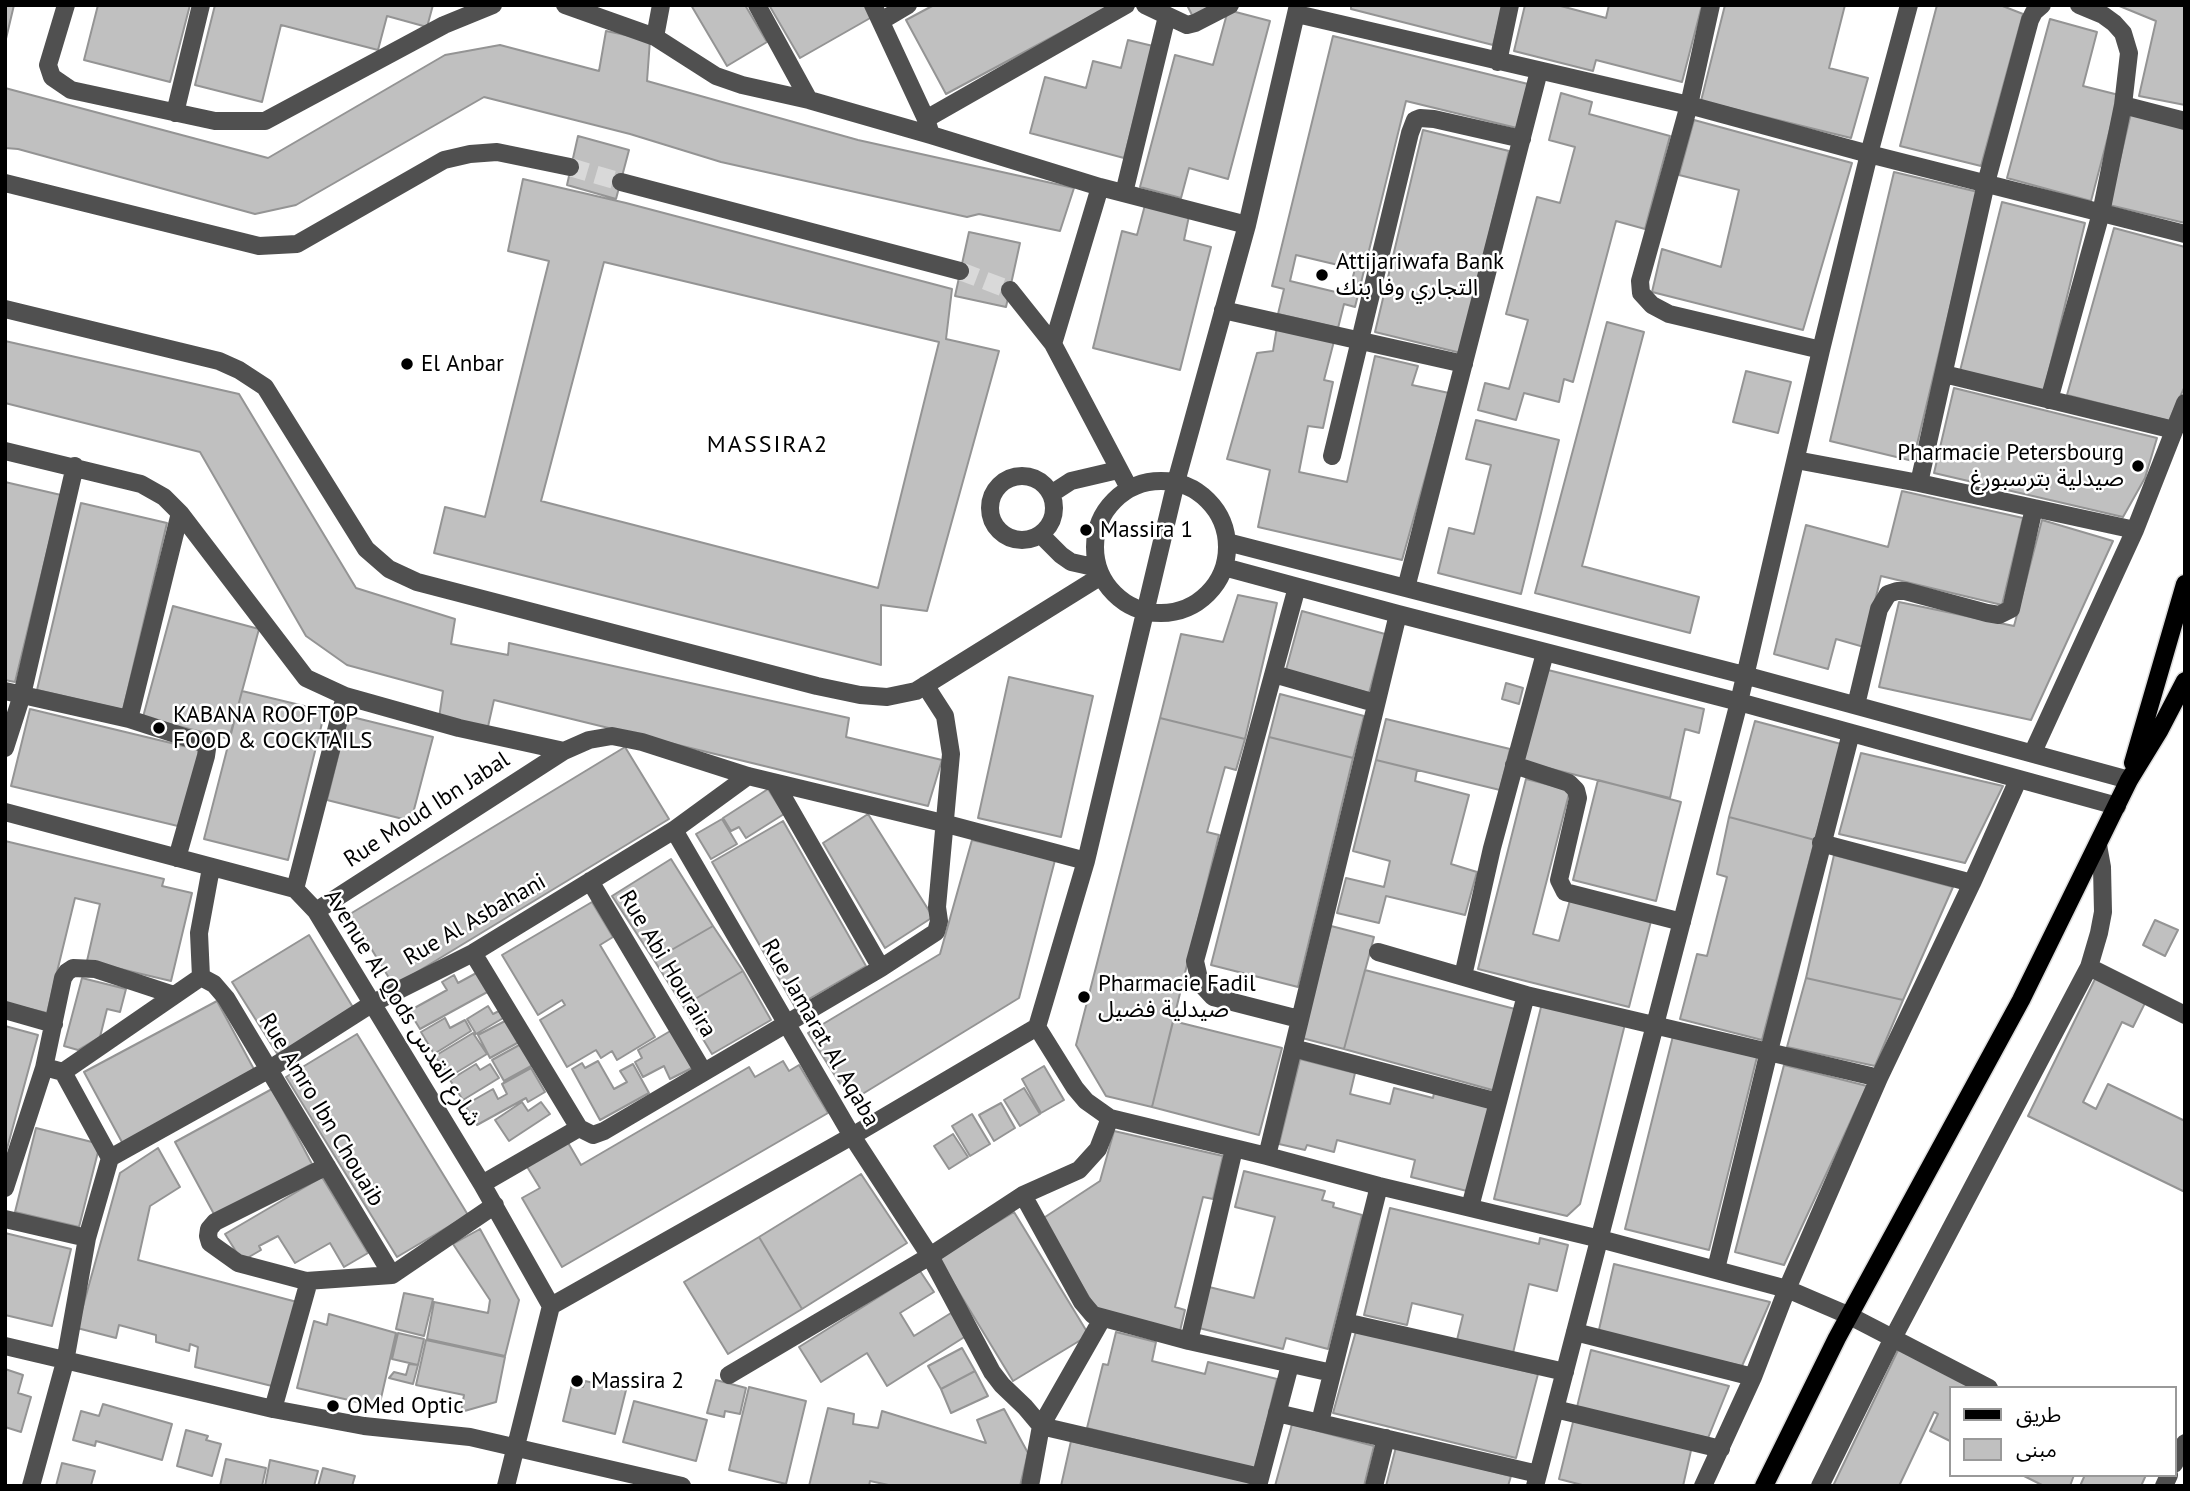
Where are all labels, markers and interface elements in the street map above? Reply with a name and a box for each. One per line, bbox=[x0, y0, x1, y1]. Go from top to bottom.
place label: Attijariwafa Bank التجاري وفا بنك bbox=[1336, 248, 1504, 302]
marker: Attijariwafa Bank التجاري وفا بنك bbox=[1314, 267, 1330, 283]
place label: El Anbar bbox=[421, 350, 504, 378]
marker: El Anbar bbox=[399, 356, 415, 372]
district label: MASSIRA2 bbox=[708, 431, 828, 459]
place label: Pharmacie Petersbourg صيدلية بترسبورغ bbox=[1897, 439, 2124, 493]
marker: Pharmacie Petersbourg صيدلية بترسبورغ bbox=[2130, 458, 2146, 474]
place label: Massira 1 bbox=[1100, 516, 1193, 544]
marker: Massira 1 bbox=[1078, 522, 1094, 538]
place label: KABANA ROOFTOP FOOD & COCKTAILS bbox=[173, 701, 373, 755]
marker: KABANA ROOFTOP FOOD & COCKTAILS bbox=[151, 720, 167, 736]
street label: Rue Moud Ibn Jabal bbox=[339, 746, 515, 874]
street label: Rue Al Asbahani bbox=[399, 868, 551, 972]
street label: Avenue Al Qods شارع القدس bbox=[318, 884, 486, 1132]
street label: Rue Abi Houraira bbox=[612, 885, 722, 1043]
street label: Rue Jamarat Al Aqaba bbox=[755, 934, 885, 1132]
place label: Pharmacie Fadil صيدلية فضيل bbox=[1098, 970, 1256, 1024]
marker: Pharmacie Fadil صيدلية فضيل bbox=[1076, 989, 1092, 1005]
street label: Rue Amro Ibn Chouaib bbox=[252, 1008, 390, 1212]
place label: Massira 2 bbox=[591, 1367, 684, 1395]
marker: Massira 2 bbox=[569, 1373, 585, 1389]
legend bbox=[1948, 1386, 2176, 1477]
place label: OMed Optic bbox=[347, 1392, 464, 1420]
marker: OMed Optic bbox=[325, 1398, 341, 1414]
text: طريق bbox=[2016, 1401, 2061, 1428]
text: مبنى bbox=[2016, 1436, 2057, 1463]

